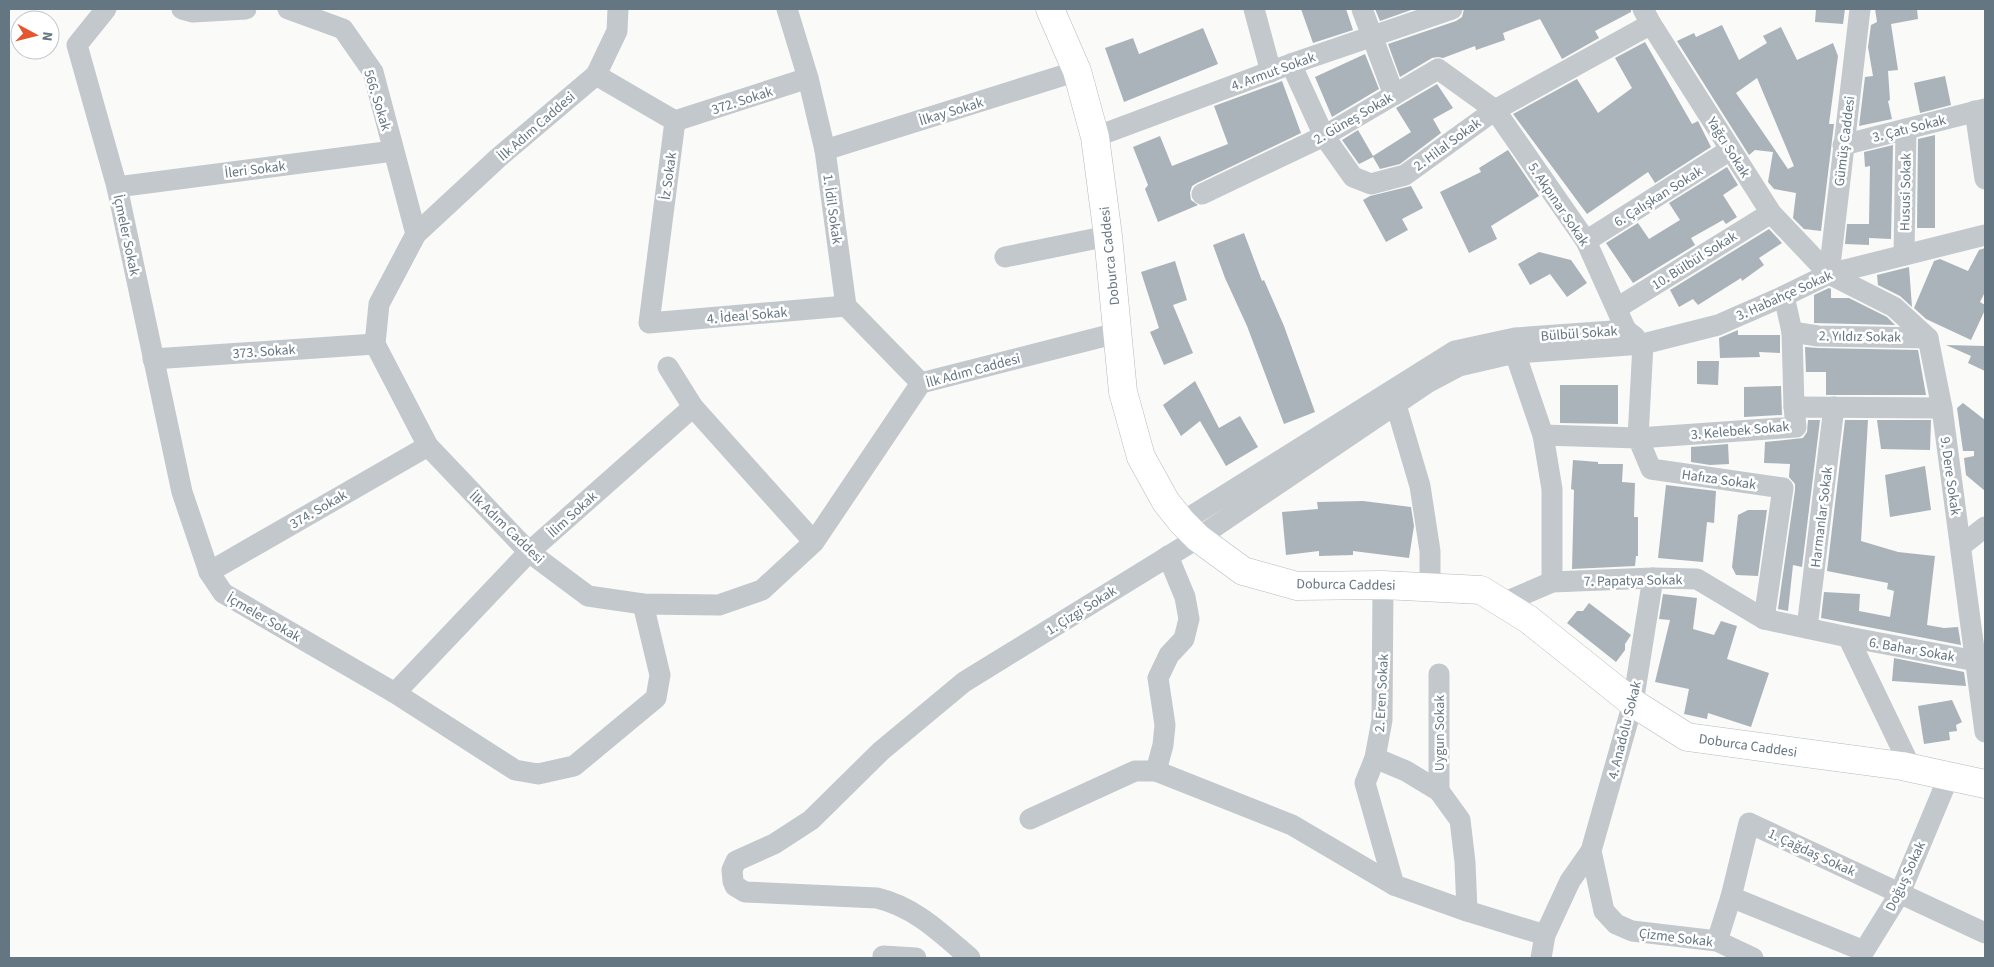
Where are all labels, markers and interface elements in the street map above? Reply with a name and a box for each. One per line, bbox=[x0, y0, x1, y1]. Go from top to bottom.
north arrow bbox=[10, 10, 60, 60]
text: N bbox=[36, 31, 57, 42]
street label: 4. Armut Sokak bbox=[1228, 47, 1318, 96]
street label: 566. Sokak bbox=[358, 67, 396, 133]
street label: 372. Sokak bbox=[709, 82, 775, 120]
street label: İlk Adım Caddesi bbox=[493, 87, 580, 166]
street label: 2. Güneş Sokak bbox=[1310, 88, 1397, 150]
street label: İlkay Sokak bbox=[917, 93, 986, 131]
street label: Gümüş Caddesi bbox=[1830, 95, 1860, 188]
street label: 3. Çatı Sokak bbox=[1870, 110, 1948, 148]
street label: Yağcı Sokak bbox=[1701, 112, 1755, 182]
street label: 2. Hilal Sokak bbox=[1410, 114, 1485, 176]
street label: İz Sokak bbox=[656, 151, 682, 201]
street label: Hususi Sokak bbox=[1895, 153, 1917, 231]
street label: İleri Sokak bbox=[224, 156, 287, 184]
street label: 5. Akpınar Sokak bbox=[1523, 159, 1594, 251]
street label: 6. Çalışkan Sokak bbox=[1610, 161, 1707, 232]
street label: 1. İdil Sokak bbox=[817, 173, 847, 245]
street label: İçmeler Sokak bbox=[108, 193, 144, 278]
street label: Doburca Caddesi bbox=[1095, 206, 1125, 306]
street label: 10. Bülbül Sokak bbox=[1648, 227, 1741, 295]
street label: 3. Habahçe Sokak bbox=[1733, 266, 1836, 326]
street label: 4. İdeal Sokak bbox=[706, 303, 788, 329]
street label: Bülbül Sokak bbox=[1540, 321, 1618, 347]
street label: 2. Yıldız Sokak bbox=[1819, 326, 1901, 348]
street label: 373. Sokak bbox=[232, 340, 296, 364]
street label: İlk Adım Caddesi bbox=[924, 349, 1023, 393]
street label: 3. Kelebek Sokak bbox=[1690, 417, 1790, 445]
street label: 9. Dere Sokak bbox=[1935, 436, 1965, 517]
street label: Hafıza Sokak bbox=[1680, 465, 1757, 495]
street label: Harmanlar Sokak bbox=[1806, 465, 1838, 569]
street label: 374. Sokak bbox=[286, 485, 351, 534]
street label: İlk Adım Caddesi bbox=[464, 487, 548, 569]
street label: İlim Sokak bbox=[543, 487, 602, 543]
street label: 7. Papatya Sokak bbox=[1583, 570, 1683, 592]
street label: Doburca Caddesi bbox=[1296, 574, 1396, 596]
street label: 1. Çizgi Sokak bbox=[1042, 581, 1121, 640]
street label: İçmeler Sokak bbox=[223, 589, 304, 647]
street label: 6. Bahar Sokak bbox=[1867, 633, 1956, 667]
street label: 2. Eren Sokak bbox=[1370, 653, 1394, 733]
street label: 4. Anadolu Sokak bbox=[1603, 679, 1647, 782]
street label: Uygun Sokak bbox=[1430, 695, 1450, 771]
street label: Doburca Caddesi bbox=[1697, 729, 1798, 763]
street label: 1. Çağdaş Sokak bbox=[1765, 824, 1859, 882]
street label: Doğuş Sokak bbox=[1881, 838, 1931, 915]
street label: Çizme Sokak bbox=[1638, 924, 1714, 952]

